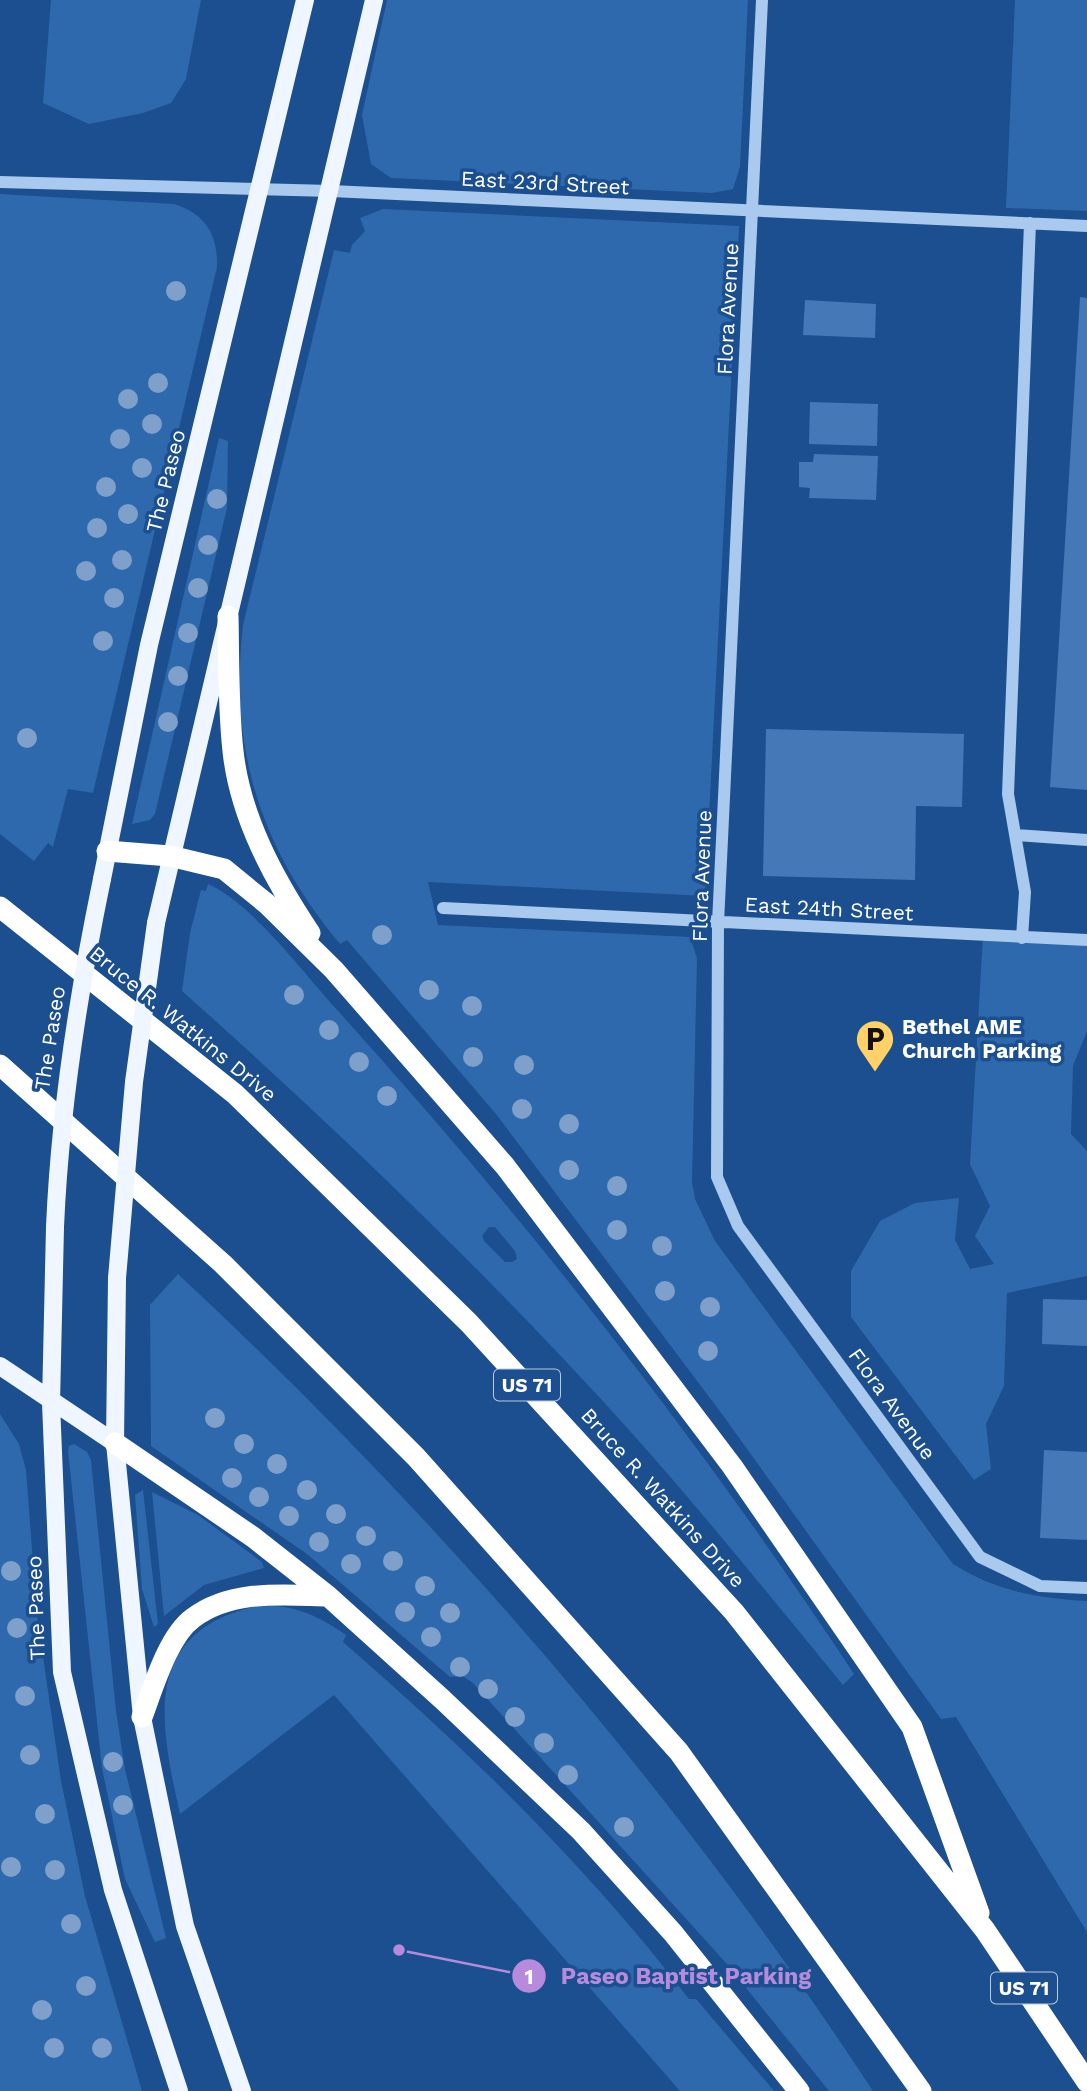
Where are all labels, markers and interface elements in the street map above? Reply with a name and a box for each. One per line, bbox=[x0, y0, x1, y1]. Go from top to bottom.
street label: East 23rd Street bbox=[460, 166, 630, 199]
street label: Flora Avenue bbox=[712, 242, 743, 376]
street label: The Paseo bbox=[141, 427, 190, 535]
street label: Flora Avenue bbox=[687, 810, 716, 942]
street label: East 24th Street bbox=[744, 892, 914, 925]
street label: Bruce R. Watkins Drive bbox=[85, 941, 282, 1107]
street label: The Paseo bbox=[29, 984, 70, 1092]
place label: Bethel AME Church Parking bbox=[902, 1014, 1062, 1063]
parking icon: Bethel AME Church Parking bbox=[854, 1018, 896, 1073]
street label: Flora Avenue bbox=[843, 1343, 941, 1464]
road number: US 71 bbox=[494, 1370, 560, 1400]
street label: Bruce R. Watkins Drive bbox=[576, 1403, 751, 1593]
street label: The Paseo bbox=[21, 1555, 50, 1661]
callout: Paseo Baptist Parking bbox=[512, 1954, 825, 1998]
text: Paseo Baptist Parking bbox=[561, 1963, 811, 1990]
text: 1 bbox=[524, 1964, 534, 1989]
road number: US 71 bbox=[991, 1972, 1057, 2004]

